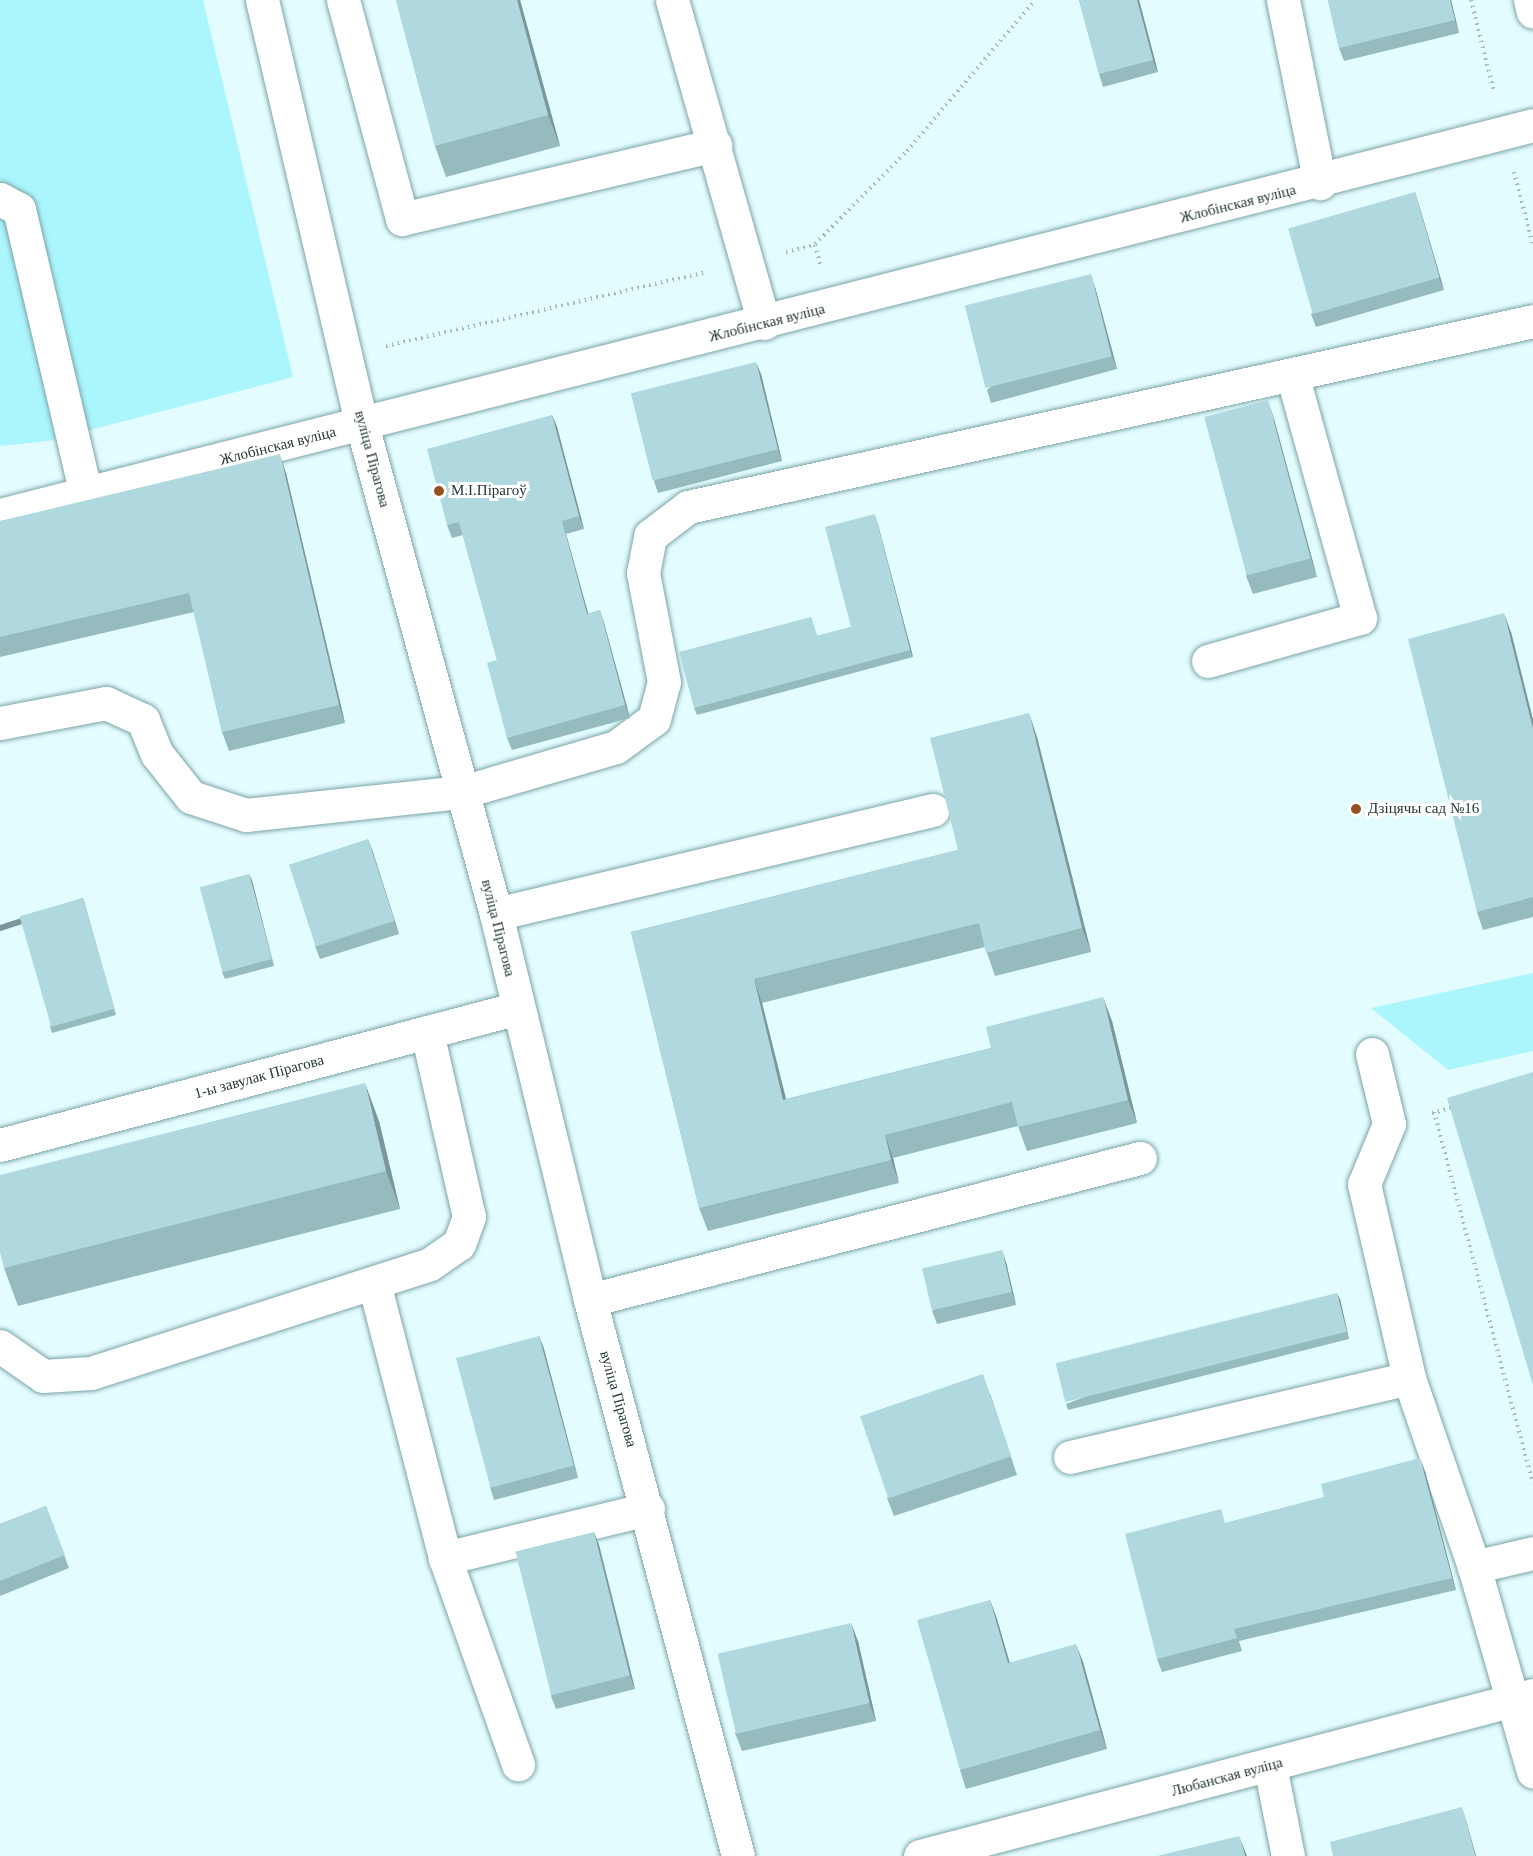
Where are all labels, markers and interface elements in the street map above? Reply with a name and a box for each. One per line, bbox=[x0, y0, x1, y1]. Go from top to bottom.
street label: Жлобінская вуліца bbox=[1178, 181, 1298, 227]
street label: Жлобінская вуліца bbox=[707, 300, 827, 346]
street label: вуліца Пірагова bbox=[350, 409, 394, 509]
street label: Жлобінская вуліца bbox=[218, 423, 338, 469]
place label: М.І.Пірагоў bbox=[451, 482, 527, 500]
marker: М.І.Пірагоў bbox=[432, 484, 446, 498]
place label: Дзіцячы сад №16 bbox=[1368, 800, 1479, 818]
marker: Дзіцячы сад №16 bbox=[1349, 802, 1363, 816]
street label: вуліца Пірагова bbox=[477, 878, 519, 978]
street label: 1-ы завулак Пірагова bbox=[192, 1051, 326, 1103]
street label: вуліца Пірагова bbox=[596, 1349, 640, 1449]
street label: Любанская вуліца bbox=[1169, 1753, 1285, 1801]

